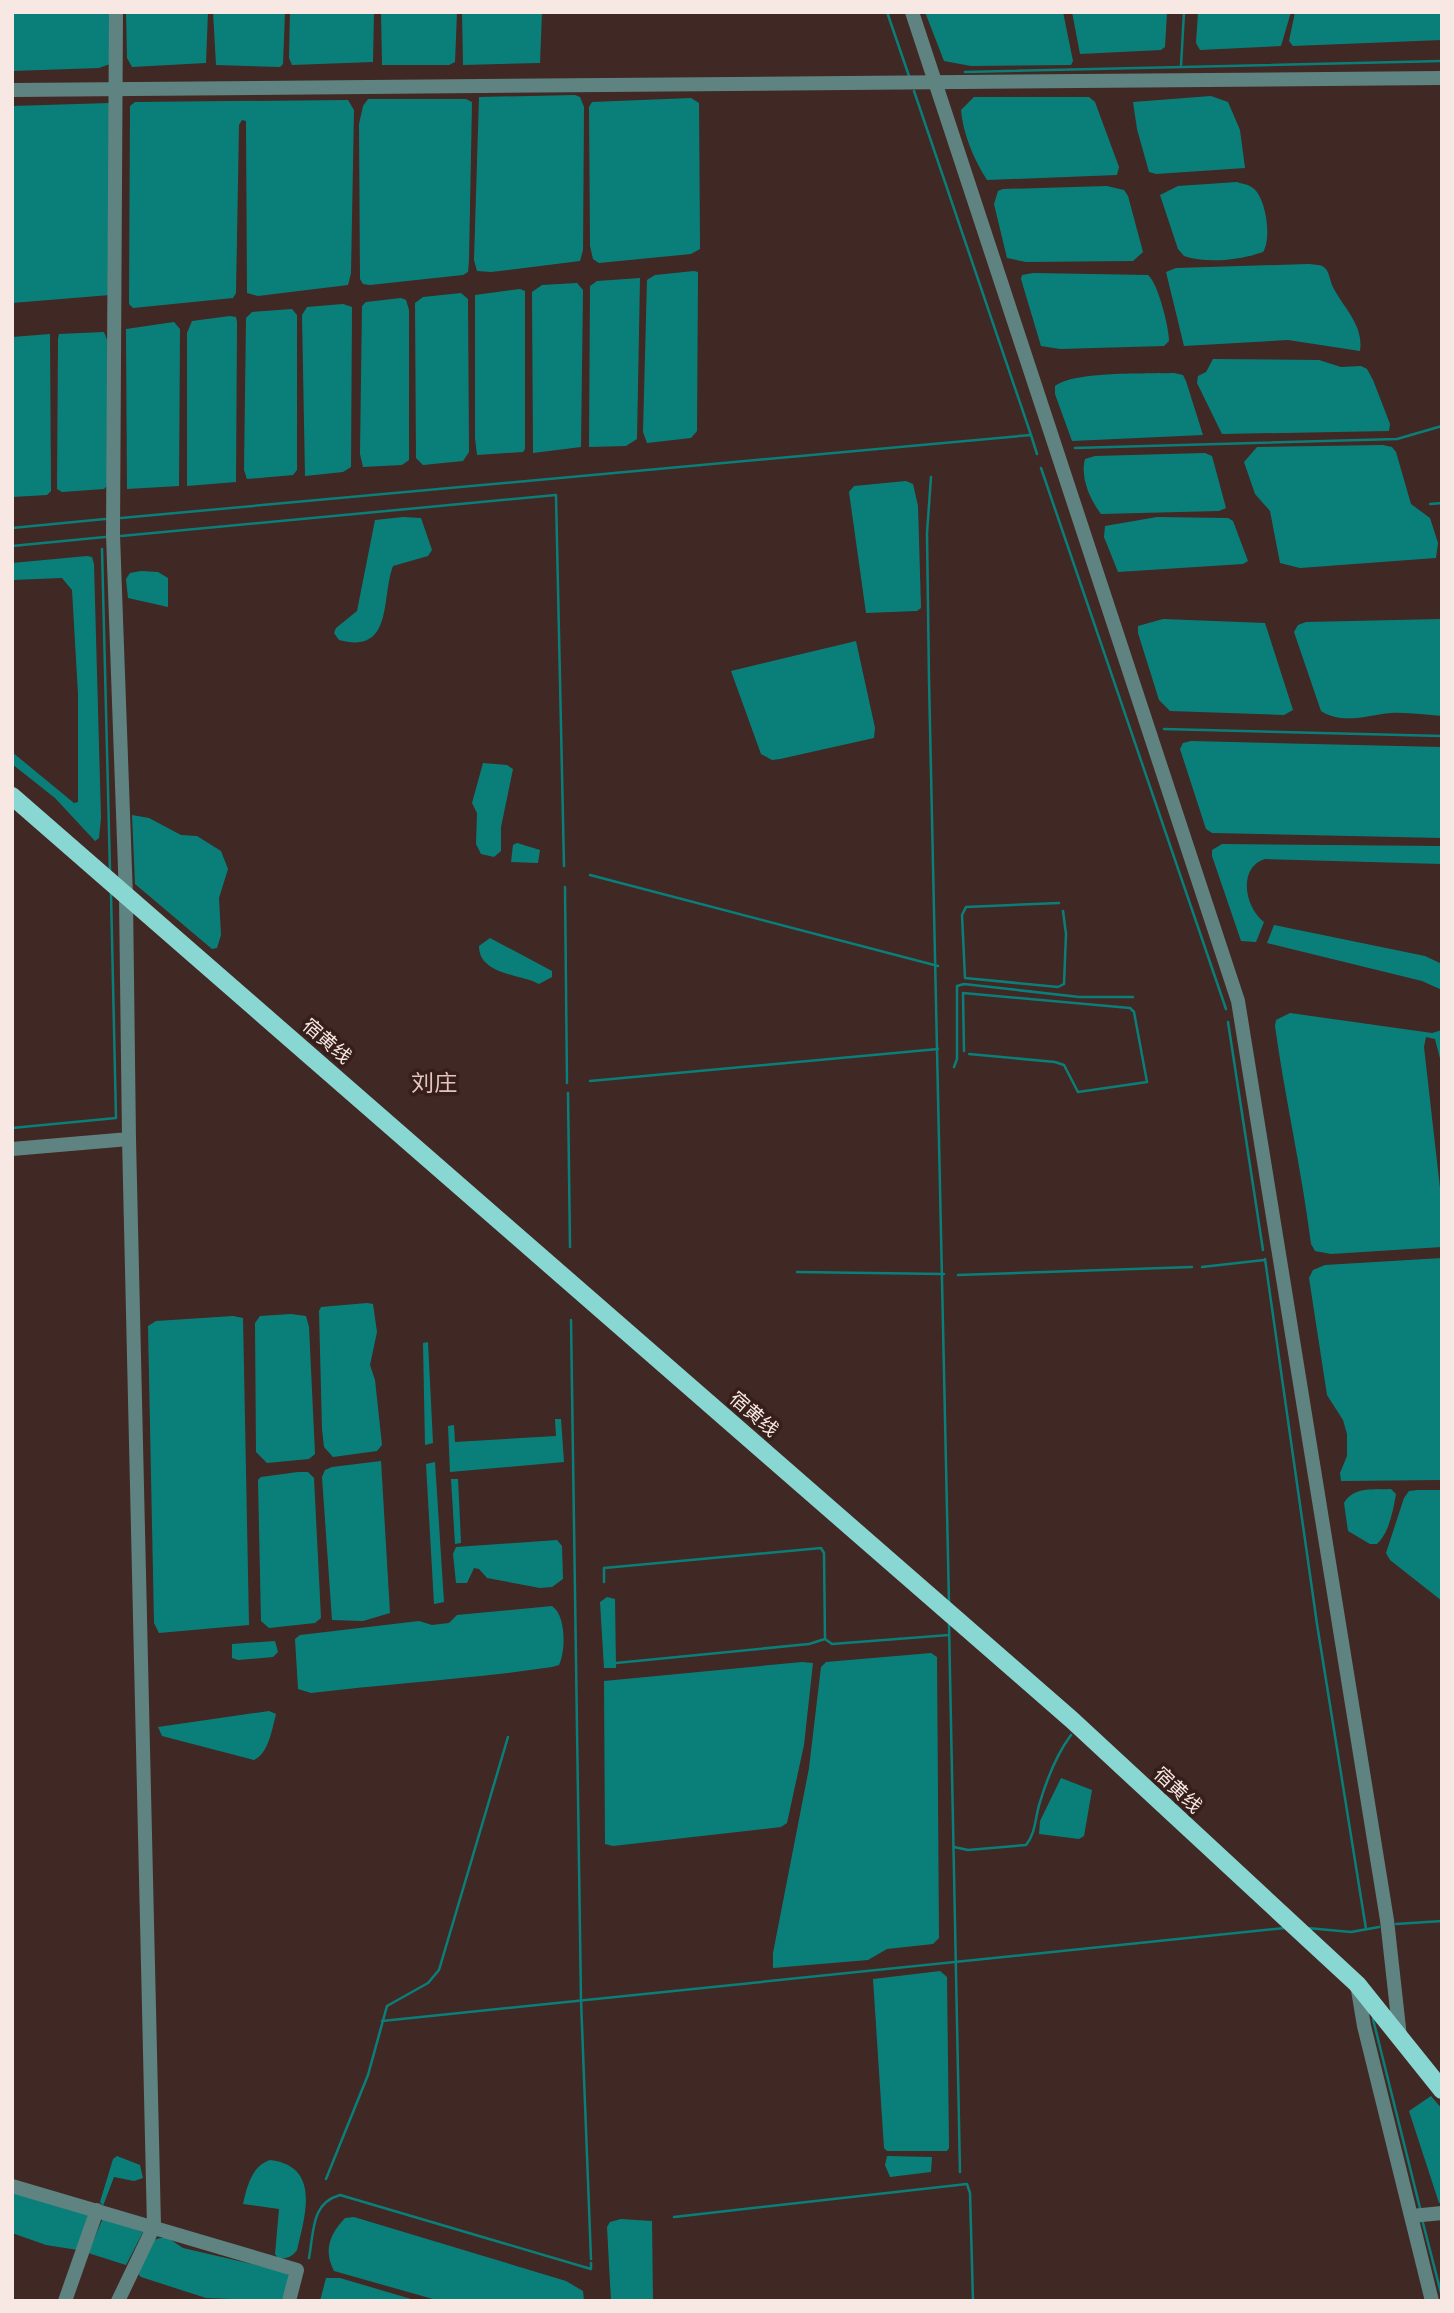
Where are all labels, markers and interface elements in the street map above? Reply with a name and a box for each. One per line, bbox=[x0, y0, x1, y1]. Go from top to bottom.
street label: 宿黄线 bbox=[298, 1014, 356, 1068]
district label: 刘庄 bbox=[411, 1069, 457, 1097]
street label: 宿黄线 bbox=[725, 1387, 783, 1441]
street label: 宿黄线 bbox=[1149, 1762, 1207, 1818]

